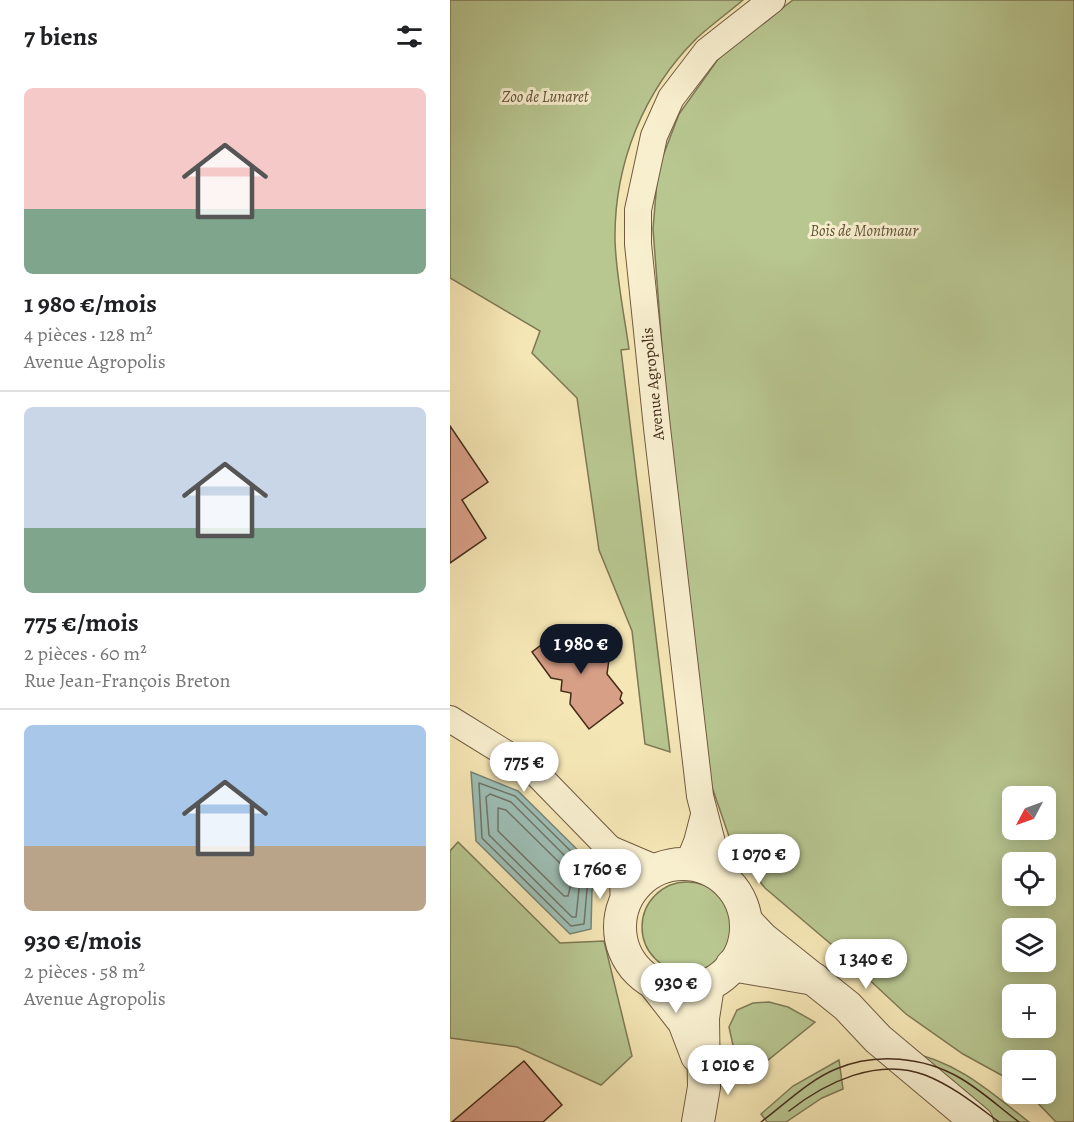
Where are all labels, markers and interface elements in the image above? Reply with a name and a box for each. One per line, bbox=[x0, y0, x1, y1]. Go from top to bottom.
text: 7 biens bbox=[24, 19, 98, 54]
icon: filters bbox=[393, 20, 426, 53]
park label: Zoo de Lunaret bbox=[502, 86, 590, 108]
icon: home bbox=[171, 127, 279, 235]
park label: Bois de Montmaur bbox=[810, 220, 918, 242]
text: 1 980 €/mois bbox=[24, 286, 157, 321]
text: 4 pièces · 128 m² bbox=[24, 321, 152, 348]
street label: Avenue Agropolis bbox=[636, 326, 670, 442]
text: Avenue Agropolis bbox=[24, 348, 166, 375]
icon: home bbox=[171, 446, 279, 554]
text: 775 €/mois bbox=[24, 605, 139, 640]
pin: 1 980 € bbox=[526, 624, 636, 675]
text: 1 980 € bbox=[554, 630, 608, 657]
text: 2 pièces · 60 m² bbox=[24, 640, 147, 667]
text: Rue Jean-François Breton bbox=[24, 667, 230, 694]
pin: 775 € bbox=[482, 742, 566, 793]
text: 775 € bbox=[504, 748, 544, 775]
icon: home bbox=[171, 764, 279, 872]
north arrow bbox=[1002, 786, 1056, 840]
map controls bbox=[1002, 786, 1056, 1104]
pin: 1 070 € bbox=[704, 834, 814, 885]
text: 1 070 € bbox=[732, 840, 786, 867]
pin: 1 760 € bbox=[545, 849, 655, 900]
button: locate bbox=[1002, 852, 1056, 906]
text: 1 760 € bbox=[573, 855, 627, 882]
button: layers bbox=[1002, 918, 1056, 972]
text: 930 €/mois bbox=[24, 923, 142, 958]
pin: 1 340 € bbox=[811, 939, 921, 990]
text: 1 340 € bbox=[839, 945, 893, 972]
text: 2 pièces · 58 m² bbox=[24, 958, 145, 985]
pin: 930 € bbox=[634, 963, 718, 1014]
text: 930 € bbox=[655, 969, 697, 996]
button: + bbox=[1002, 984, 1056, 1038]
text: Avenue Agropolis bbox=[24, 985, 166, 1012]
pin: 1 010 € bbox=[673, 1045, 783, 1096]
button: − bbox=[1002, 1050, 1056, 1104]
text: 1 010 € bbox=[702, 1051, 754, 1078]

